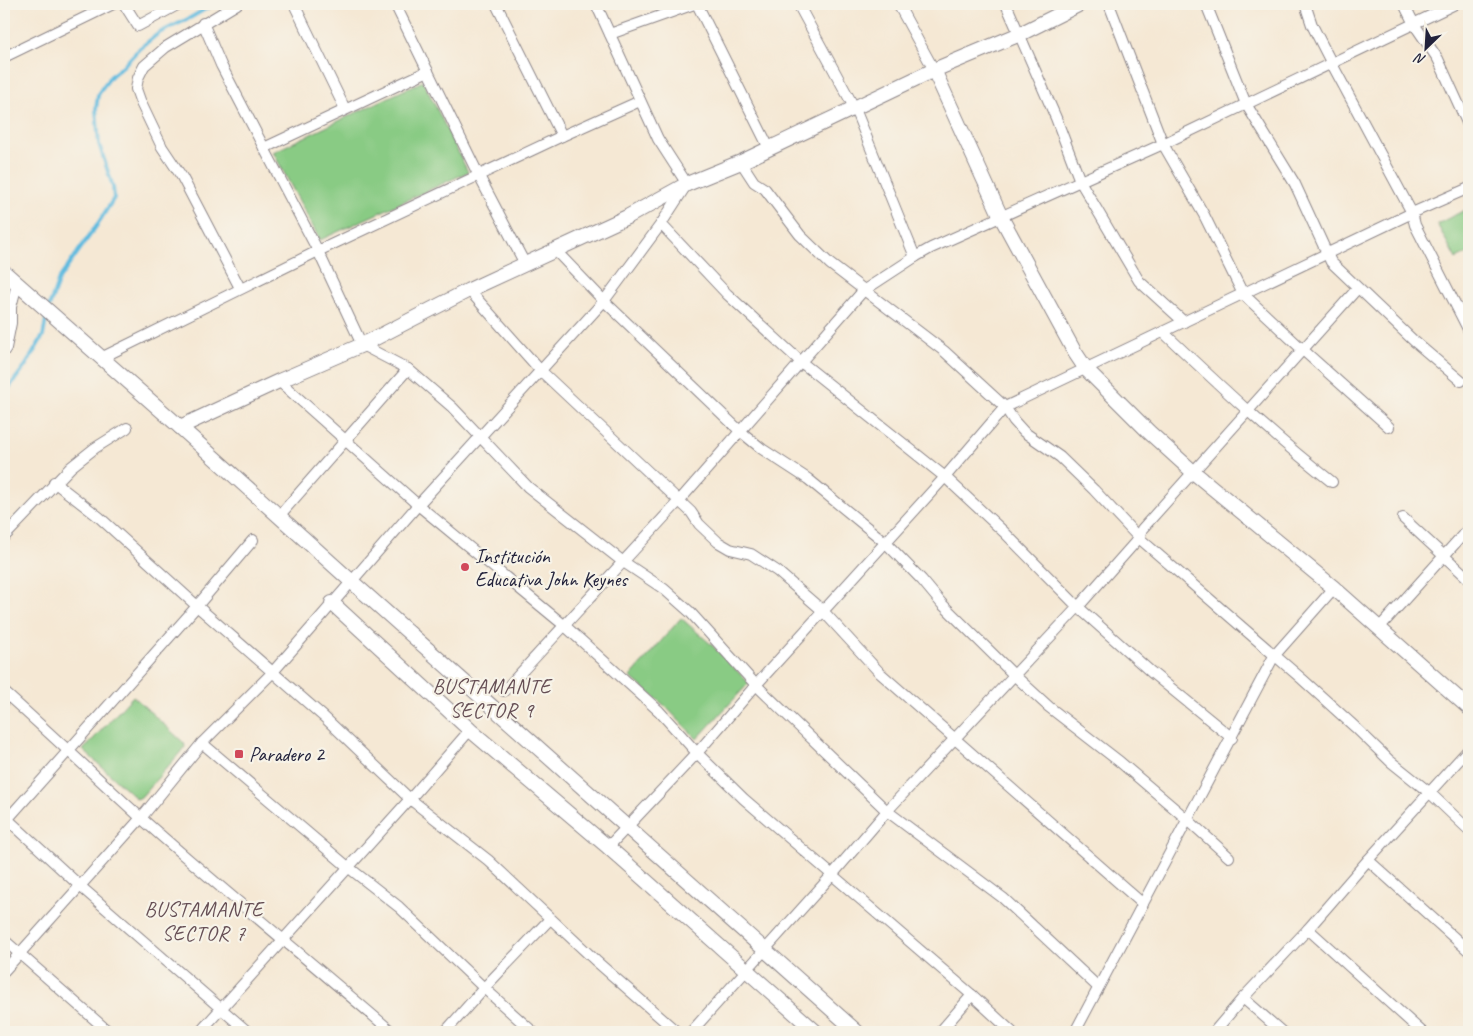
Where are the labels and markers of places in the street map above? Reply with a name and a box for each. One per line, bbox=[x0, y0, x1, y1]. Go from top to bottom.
place label: Institución Educativa John Keynes bbox=[475, 544, 629, 592]
marker: Institución Educativa John Keynes bbox=[459, 561, 471, 573]
place label: Paradero 2 bbox=[249, 742, 326, 767]
marker: Paradero 2 bbox=[233, 748, 245, 760]

